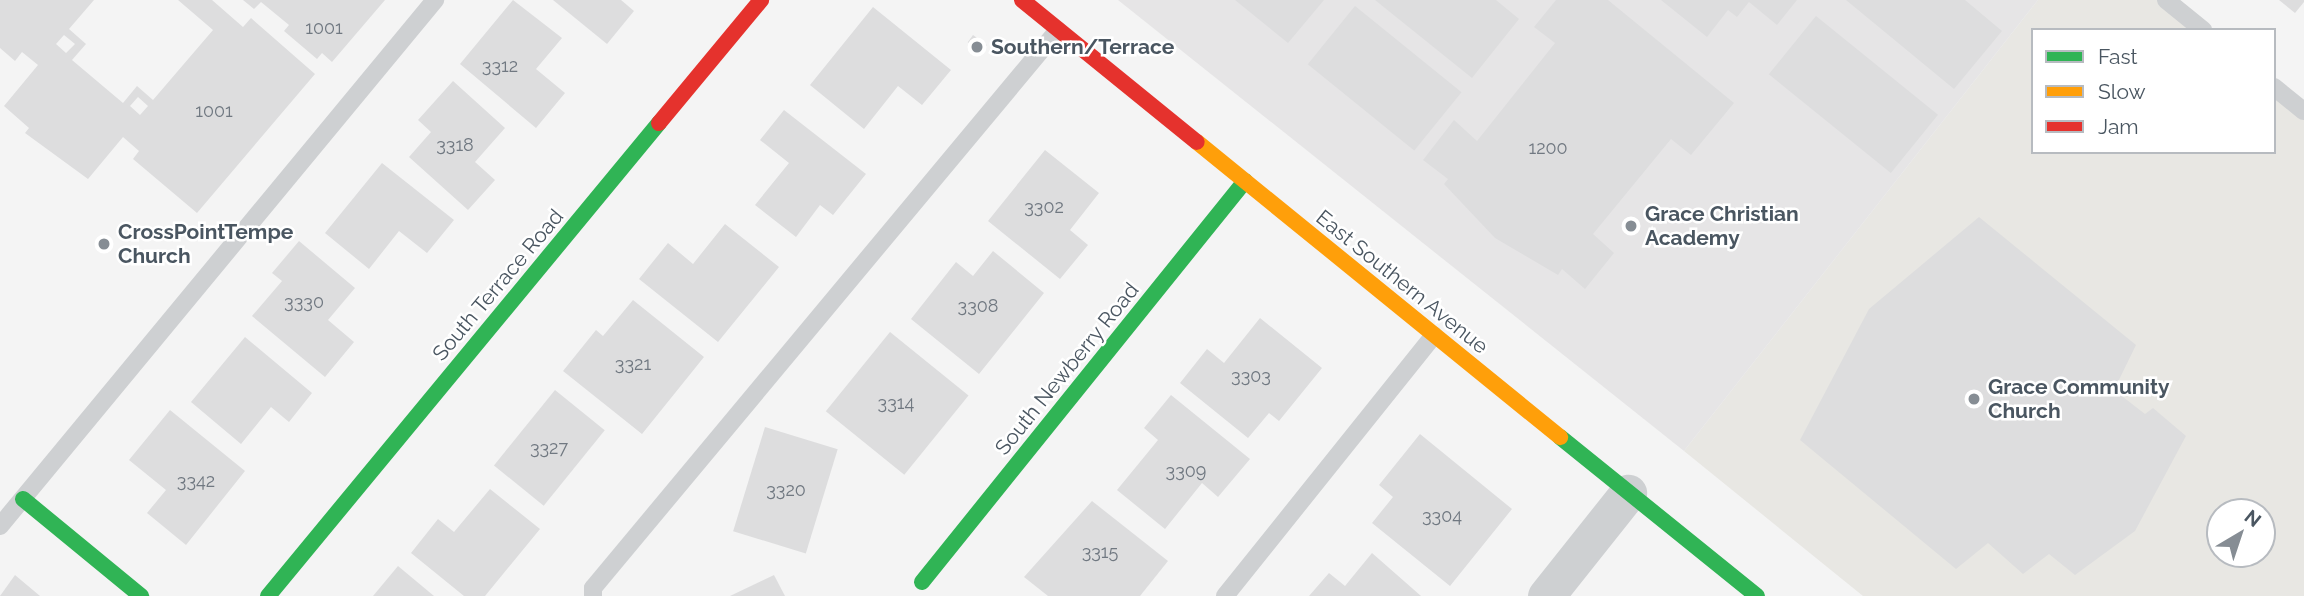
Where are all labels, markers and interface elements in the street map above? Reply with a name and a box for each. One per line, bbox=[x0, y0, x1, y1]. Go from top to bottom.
house number: 1001 bbox=[305, 17, 343, 39]
legend bbox=[2031, 28, 2276, 154]
place label: Southern/Terrace bbox=[991, 34, 1174, 60]
marker: Southern/Terrace bbox=[969, 39, 985, 55]
text: Fast bbox=[2098, 44, 2138, 69]
house number: 3312 bbox=[482, 55, 518, 77]
text: Slow bbox=[2098, 79, 2146, 104]
house number: 1001 bbox=[195, 100, 233, 122]
text: Jam bbox=[2098, 114, 2139, 139]
house number: 3318 bbox=[436, 134, 474, 156]
house number: 1200 bbox=[1528, 137, 1568, 159]
house number: 3302 bbox=[1024, 196, 1064, 218]
place label: Grace Christian Academy bbox=[1645, 201, 1799, 251]
street label: South Terrace Road bbox=[427, 204, 569, 366]
street label: East Southern Avenue bbox=[1311, 205, 1493, 359]
marker: Grace Christian Academy bbox=[1623, 218, 1639, 234]
place label: CrossPointTempe Church bbox=[118, 219, 293, 269]
marker: CrossPointTempe Church bbox=[96, 236, 112, 252]
street label: South Newberry Road bbox=[990, 278, 1144, 460]
house number: 3330 bbox=[284, 291, 324, 313]
house number: 3308 bbox=[958, 295, 998, 317]
house number: 3321 bbox=[615, 353, 651, 375]
house number: 3303 bbox=[1231, 365, 1271, 387]
place label: Grace Community Church bbox=[1988, 374, 2169, 424]
marker: Grace Community Church bbox=[1966, 391, 1982, 407]
house number: 3314 bbox=[878, 392, 914, 414]
house number: 3327 bbox=[530, 437, 568, 459]
house number: 3309 bbox=[1166, 460, 1206, 482]
house number: 3342 bbox=[177, 470, 215, 492]
house number: 3320 bbox=[766, 479, 806, 501]
north arrow bbox=[2206, 498, 2276, 568]
house number: 3304 bbox=[1422, 505, 1462, 527]
text: N bbox=[2240, 505, 2266, 531]
house number: 3315 bbox=[1082, 541, 1118, 563]

